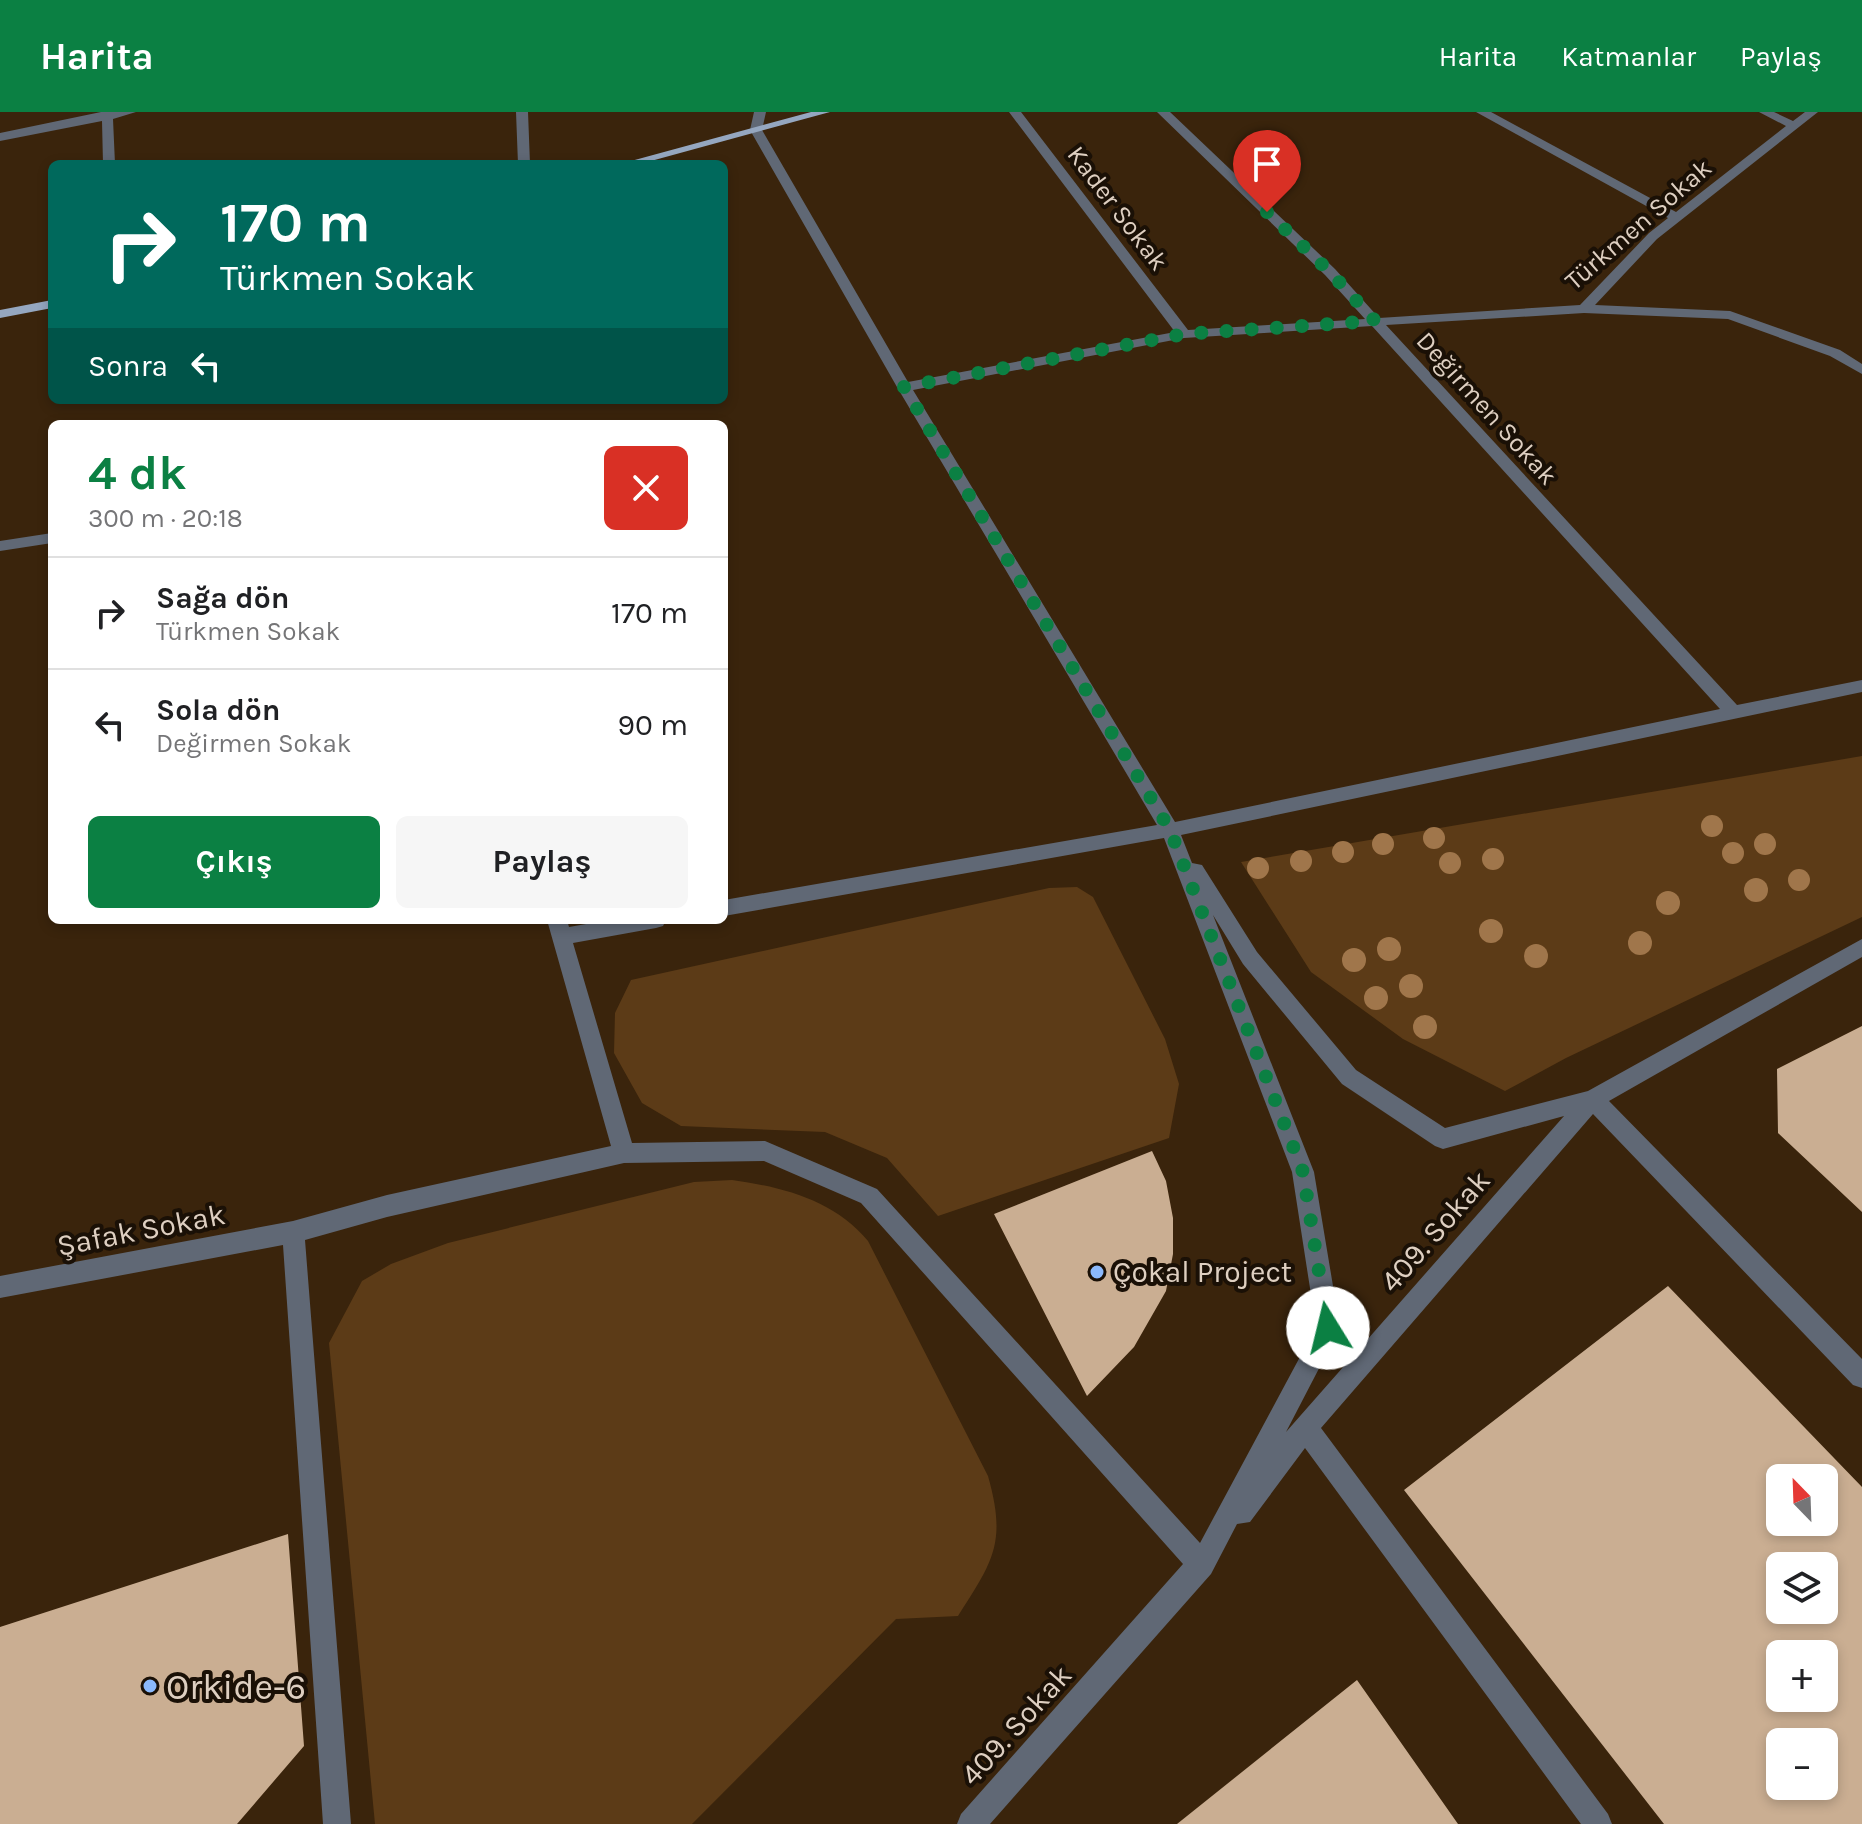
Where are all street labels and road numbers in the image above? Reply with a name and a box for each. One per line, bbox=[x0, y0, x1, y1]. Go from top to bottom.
street label: Kader Sokak bbox=[1061, 140, 1175, 277]
street label: Türkmen Sokak bbox=[1559, 152, 1718, 296]
street label: Değirmen Sokak bbox=[1410, 325, 1564, 491]
street label: 409. Sokak bbox=[1372, 1163, 1498, 1299]
street label: Şafak Sokak bbox=[54, 1196, 228, 1264]
street label: 409. Sokak bbox=[953, 1657, 1079, 1793]

